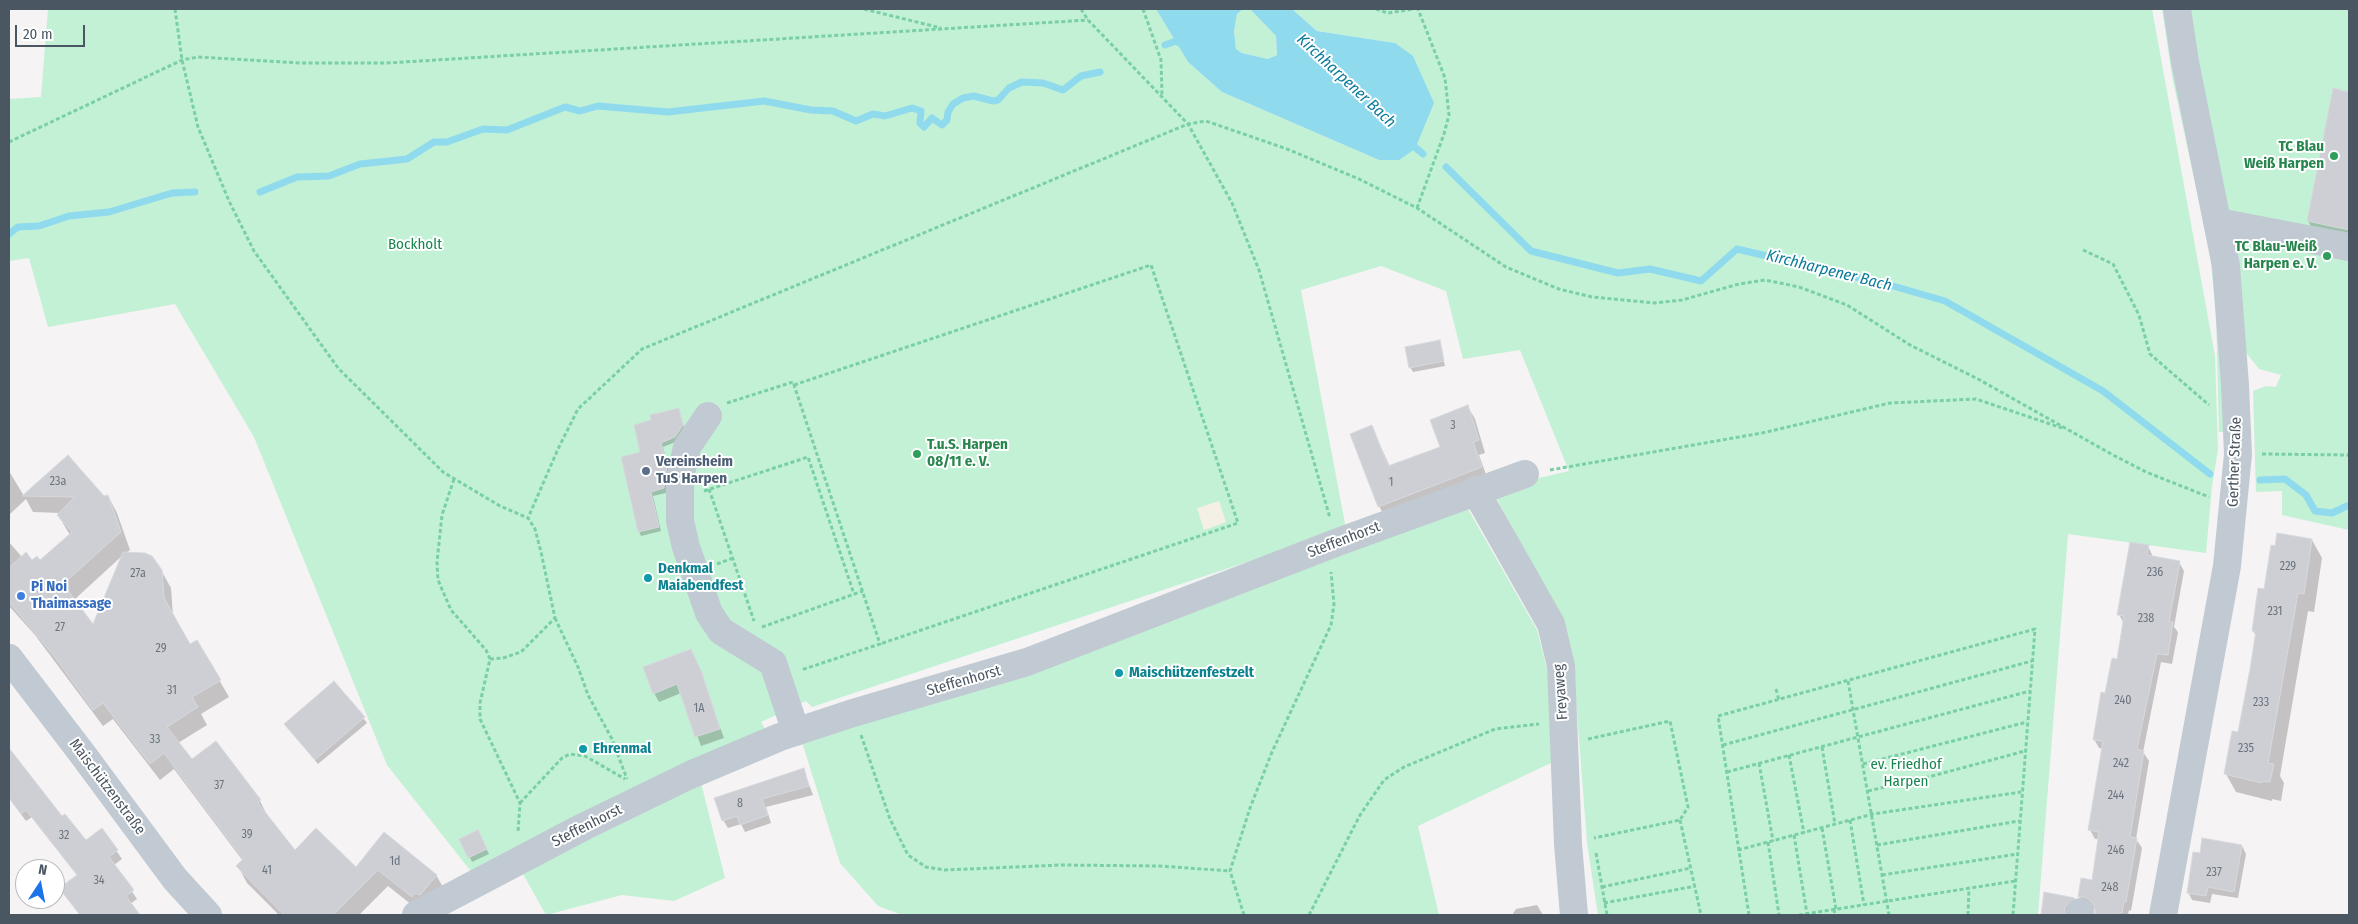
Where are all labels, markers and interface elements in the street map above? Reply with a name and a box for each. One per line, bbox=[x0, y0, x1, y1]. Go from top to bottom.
scale bar bbox=[18, 15, 88, 47]
text: 20 m bbox=[23, 25, 53, 43]
water label: Kirchharpener Bach bbox=[1292, 30, 1400, 132]
place label: TC Blau Weiß Harpen bbox=[2244, 138, 2324, 173]
marker: TC Blau Weiß Harpen bbox=[2328, 150, 2340, 162]
park label: Bockholt bbox=[388, 236, 442, 254]
place label: TC Blau-Weiß Harpen e. V. bbox=[2235, 238, 2317, 273]
water label: Kirchharpener Bach bbox=[1764, 246, 1894, 296]
marker: TC Blau-Weiß Harpen e. V. bbox=[2321, 250, 2333, 262]
street label: Gerther Straße bbox=[2224, 417, 2246, 507]
house number: 3 bbox=[1450, 419, 1456, 433]
place label: T.u.S. Harpen 08/11 e. V. bbox=[927, 436, 1008, 471]
marker: T.u.S. Harpen 08/11 e. V. bbox=[911, 448, 923, 460]
place label: Vereinsheim TuS Harpen bbox=[656, 453, 733, 488]
marker: Vereinsheim TuS Harpen bbox=[640, 465, 652, 477]
house number: 23a bbox=[50, 475, 66, 489]
house number: 1 bbox=[1389, 476, 1393, 490]
street label: Steffenhorst bbox=[1305, 518, 1383, 562]
place label: Denkmal Maiabendfest bbox=[658, 560, 744, 595]
house number: 229 bbox=[2280, 560, 2296, 574]
house number: 236 bbox=[2147, 566, 2163, 580]
house number: 27a bbox=[130, 567, 146, 581]
marker: Denkmal Maiabendfest bbox=[642, 572, 654, 584]
place label: Pi Noi Thaimassage bbox=[31, 578, 111, 613]
marker: Pi Noi Thaimassage bbox=[15, 590, 27, 602]
house number: 231 bbox=[2267, 605, 2283, 619]
house number: 238 bbox=[2138, 612, 2154, 626]
house number: 27 bbox=[55, 621, 65, 635]
house number: 29 bbox=[155, 642, 167, 656]
street label: Steffenhorst bbox=[925, 662, 1003, 700]
street label: Freyaweg bbox=[1550, 663, 1572, 721]
place label: Maischützenfestzelt bbox=[1129, 664, 1254, 682]
marker: Maischützenfestzelt bbox=[1113, 667, 1125, 679]
house number: 31 bbox=[167, 684, 177, 698]
house number: 240 bbox=[2114, 694, 2132, 708]
house number: 233 bbox=[2253, 696, 2269, 710]
house number: 1A bbox=[694, 702, 704, 716]
house number: 33 bbox=[150, 733, 160, 747]
street label: Maischützenstraße bbox=[65, 736, 149, 838]
place label: Ehrenmal bbox=[593, 740, 651, 758]
house number: 235 bbox=[2238, 742, 2254, 756]
marker: Ehrenmal bbox=[577, 743, 589, 755]
park label: ev. Friedhof Harpen bbox=[1870, 756, 1942, 791]
house number: 242 bbox=[2113, 757, 2129, 771]
house number: 37 bbox=[214, 779, 224, 793]
house number: 244 bbox=[2108, 789, 2124, 803]
house number: 8 bbox=[737, 797, 743, 811]
street label: Steffenhorst bbox=[549, 801, 625, 851]
house number: 39 bbox=[241, 828, 253, 842]
house number: 32 bbox=[59, 829, 69, 843]
house number: 246 bbox=[2108, 844, 2124, 858]
house number: 1d bbox=[389, 855, 401, 869]
north arrow bbox=[15, 859, 65, 909]
text: N bbox=[37, 861, 48, 879]
house number: 41 bbox=[262, 864, 272, 878]
house number: 237 bbox=[2206, 866, 2222, 880]
house number: 34 bbox=[93, 874, 105, 888]
house number: 248 bbox=[2102, 881, 2118, 895]

